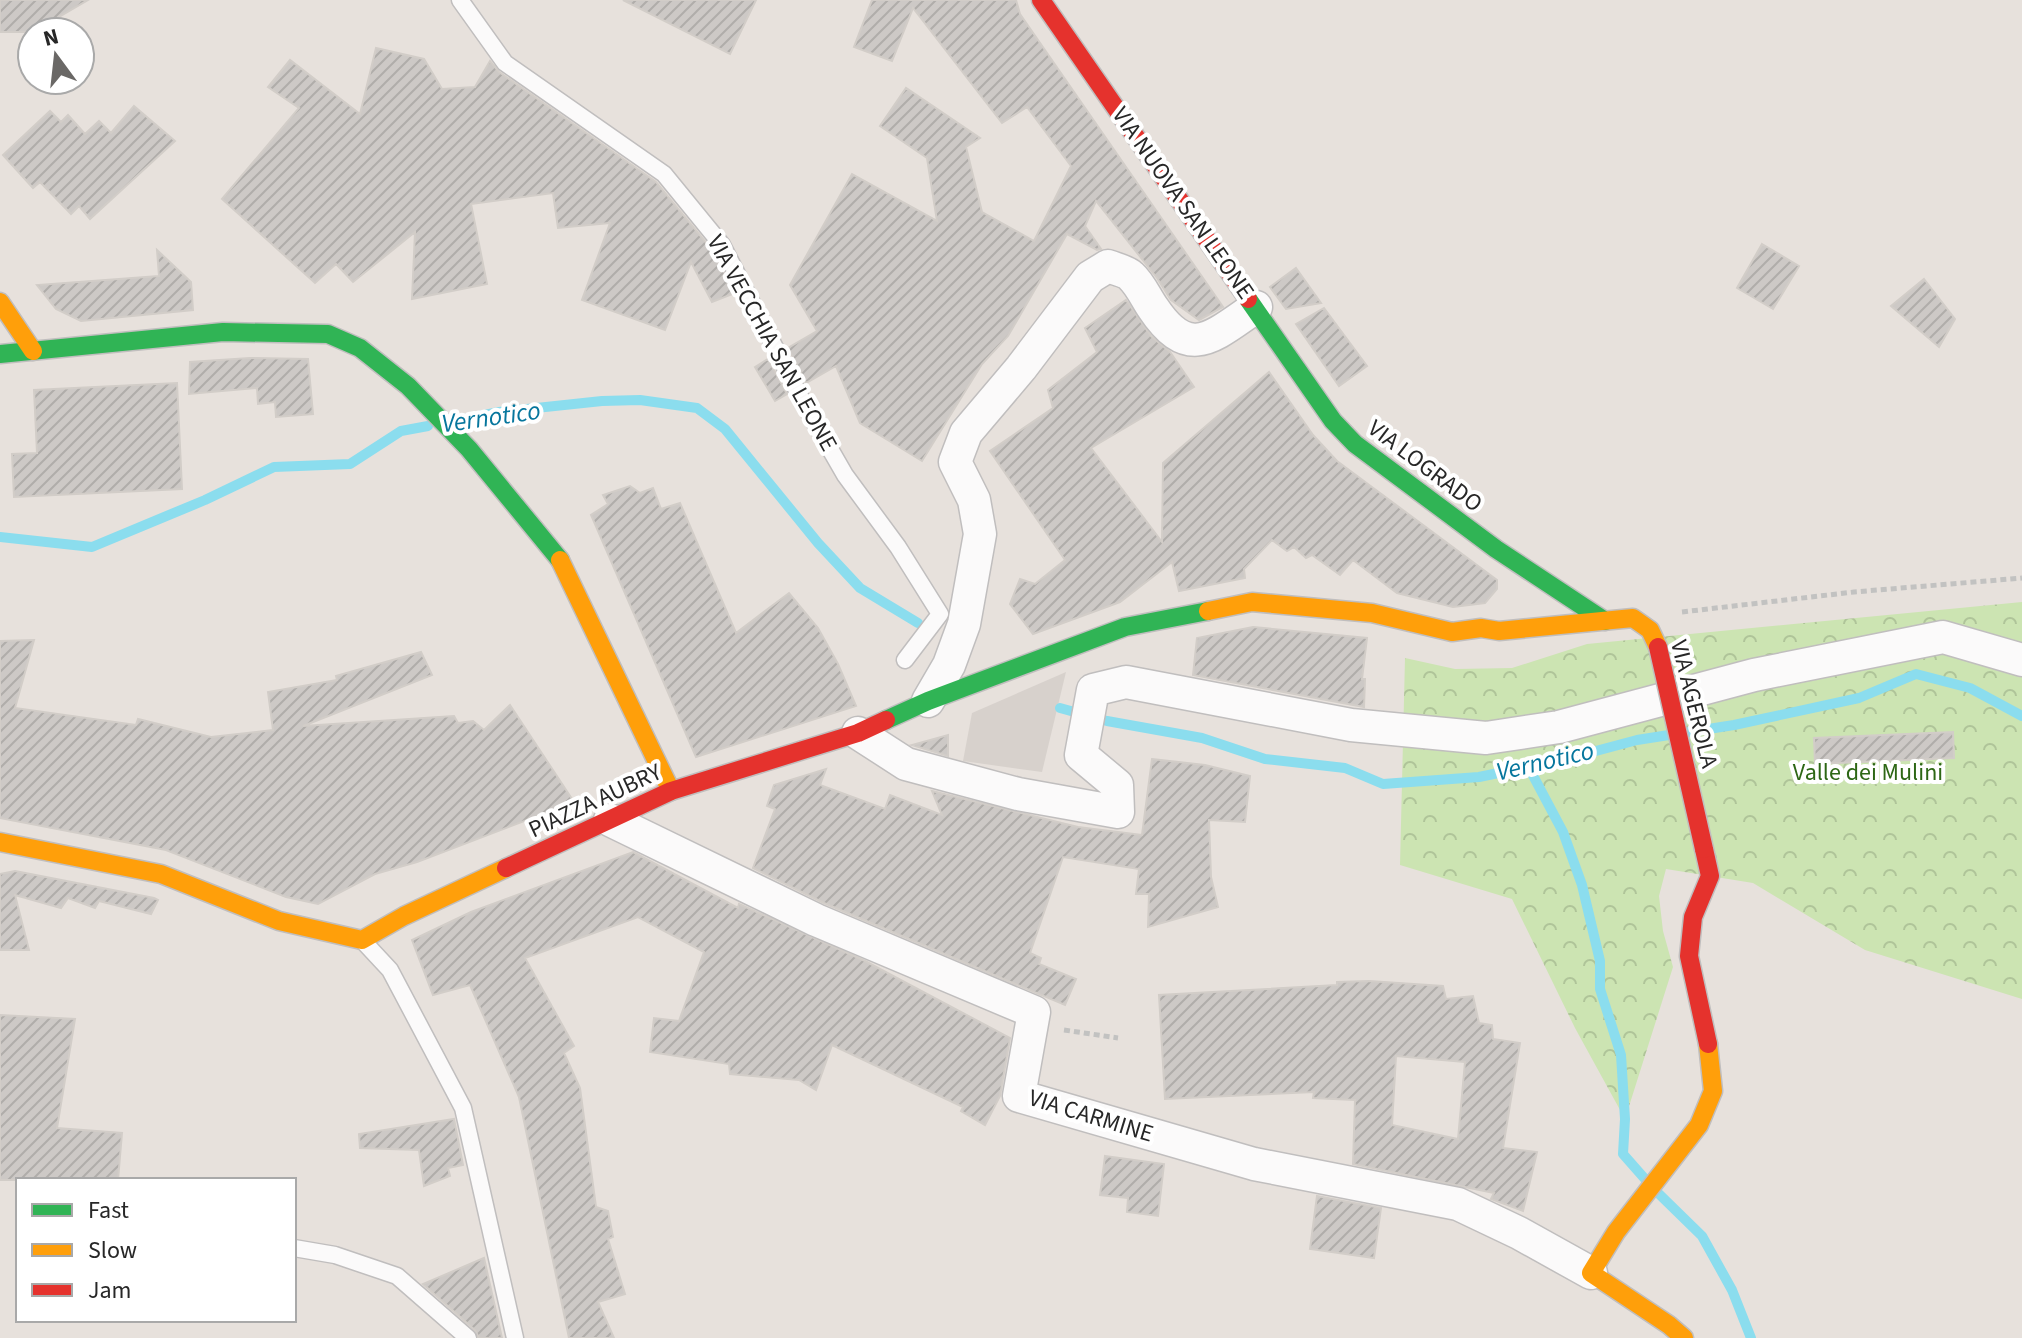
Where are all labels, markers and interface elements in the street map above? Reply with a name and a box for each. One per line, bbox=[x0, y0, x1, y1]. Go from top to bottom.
north arrow bbox=[16, 16, 96, 96]
text: N bbox=[40, 20, 62, 55]
street label: VIA NUOVA SAN LEONE bbox=[1103, 100, 1263, 306]
street label: VIA VECCHIA SAN LEONE bbox=[698, 228, 846, 458]
water label: Vernotico bbox=[439, 392, 543, 442]
street label: VIA LOGRADO bbox=[1360, 411, 1490, 521]
street label: VIA AGEROLA bbox=[1661, 636, 1727, 772]
water label: Vernotico bbox=[1492, 732, 1598, 790]
street label: PIAZZA AUBRY bbox=[523, 755, 668, 847]
park label: Valle dei Mulini bbox=[1793, 755, 1943, 790]
street label: VIA CARMINE bbox=[1024, 1080, 1158, 1152]
legend bbox=[16, 1178, 296, 1322]
text: Fast bbox=[88, 1193, 129, 1228]
text: Slow bbox=[88, 1233, 137, 1268]
text: Jam bbox=[88, 1273, 132, 1308]

